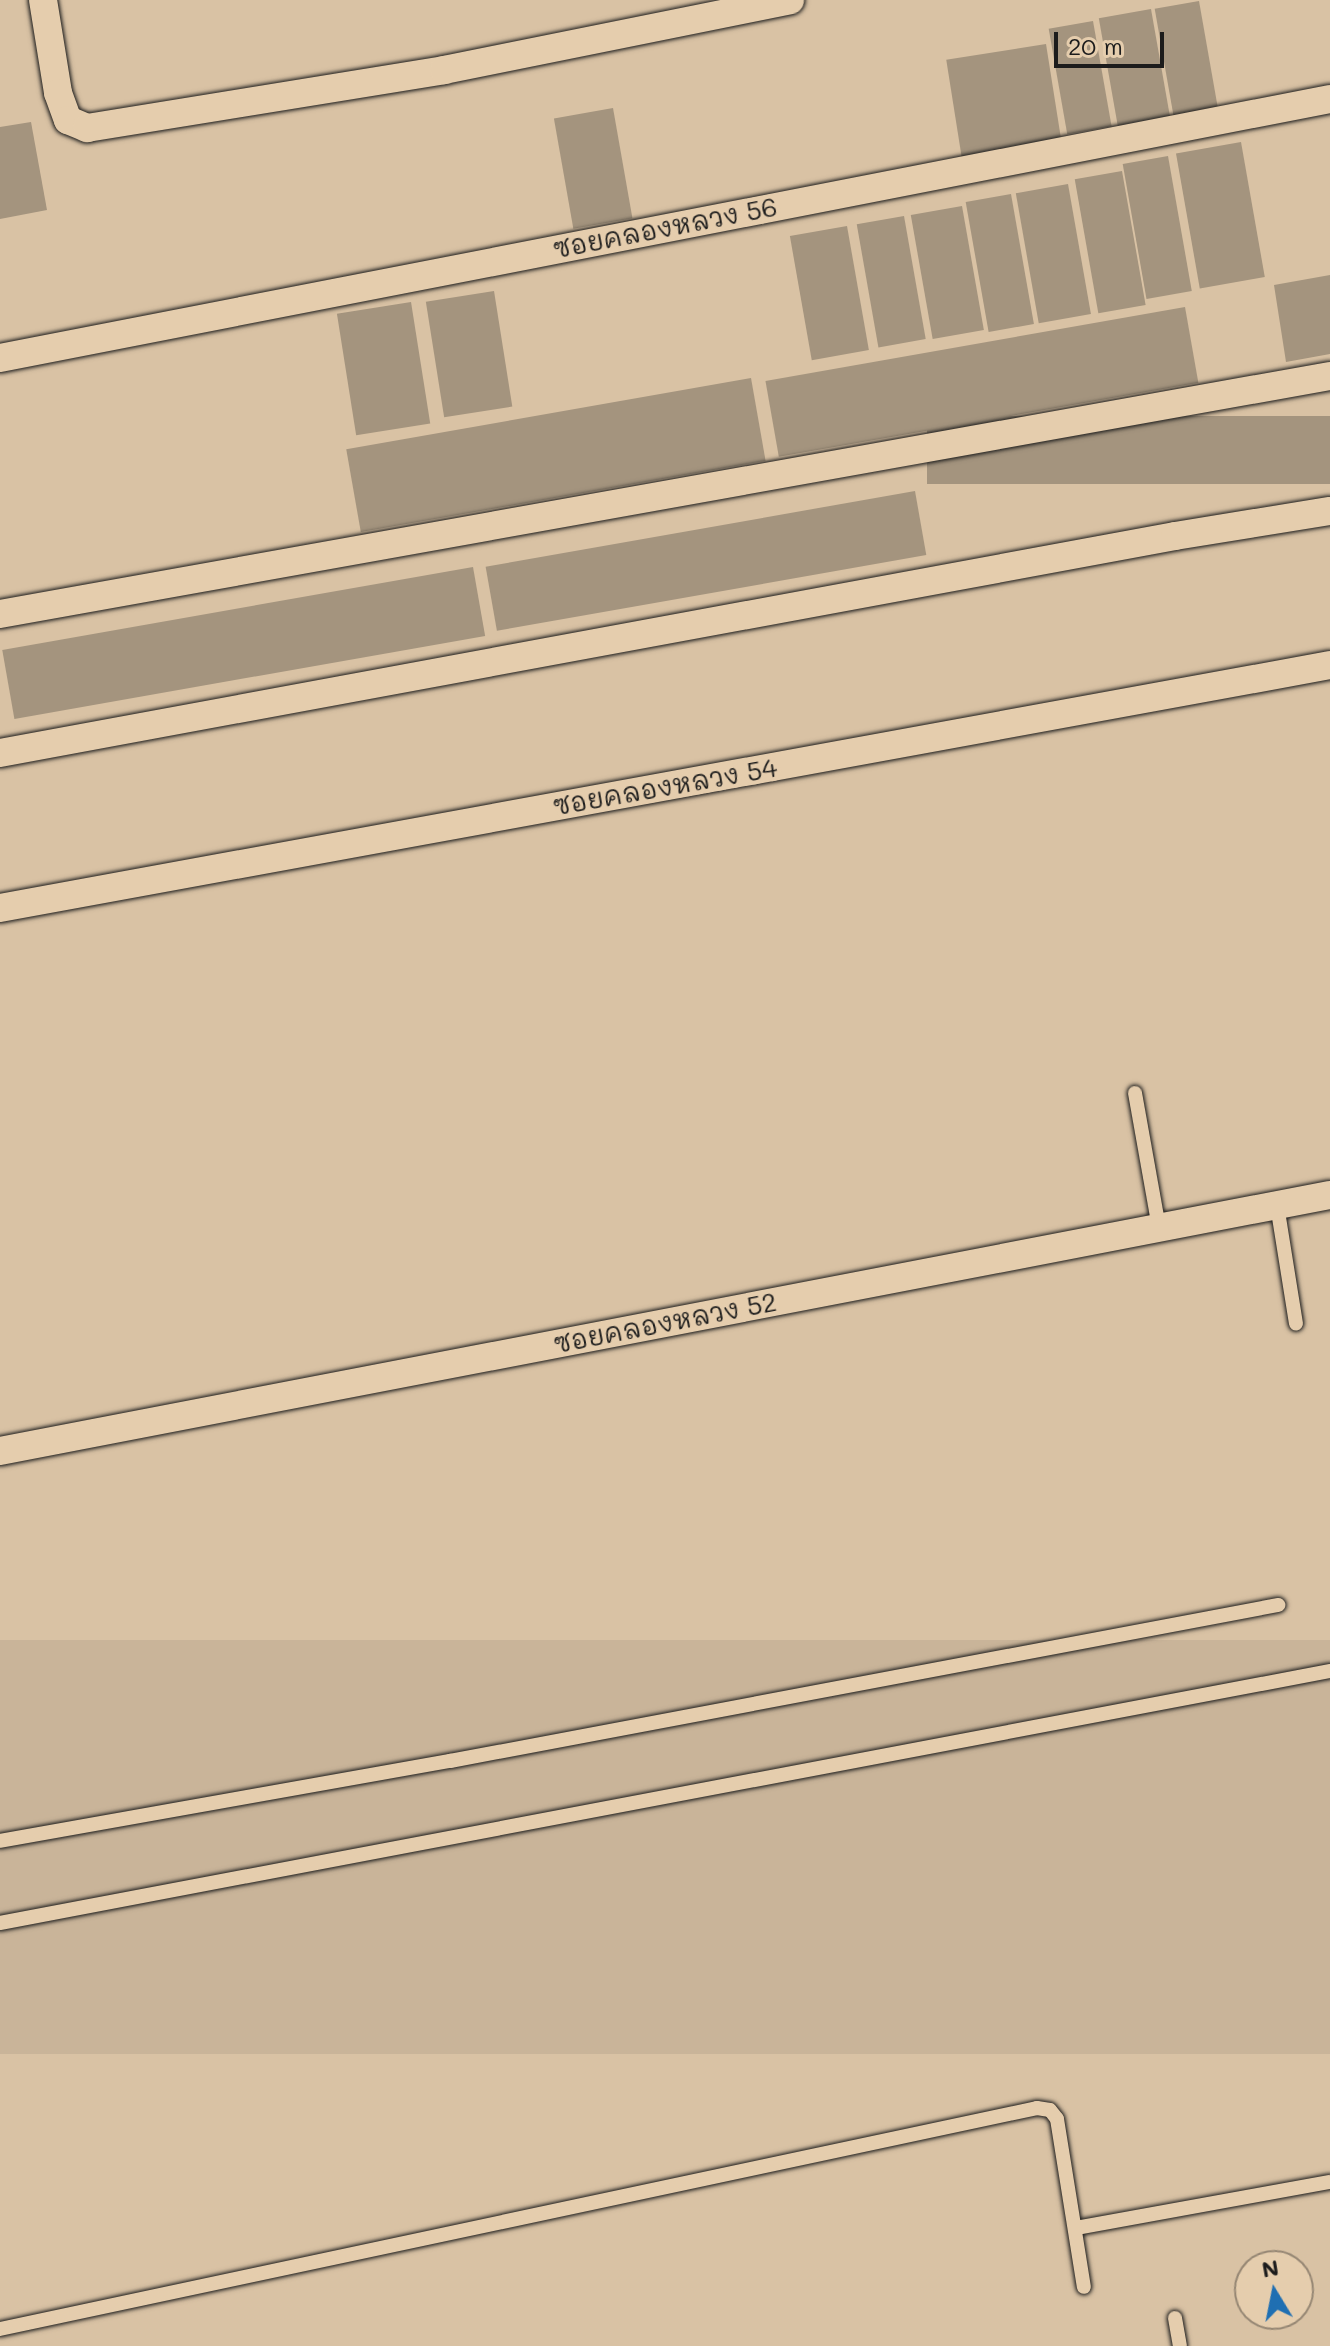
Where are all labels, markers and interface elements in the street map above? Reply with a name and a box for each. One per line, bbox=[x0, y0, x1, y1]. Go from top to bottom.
scale bar bbox=[1058, 16, 1168, 66]
text: 20 m bbox=[1068, 30, 1123, 61]
street label: ซอยคลองหลวง 56 bbox=[550, 191, 780, 265]
street label: ซอยคลองหลวง 54 bbox=[550, 752, 780, 822]
street label: ซอยคลองหลวง 52 bbox=[551, 1286, 779, 1360]
north arrow bbox=[1234, 2250, 1314, 2330]
text: N bbox=[1259, 2252, 1281, 2284]

